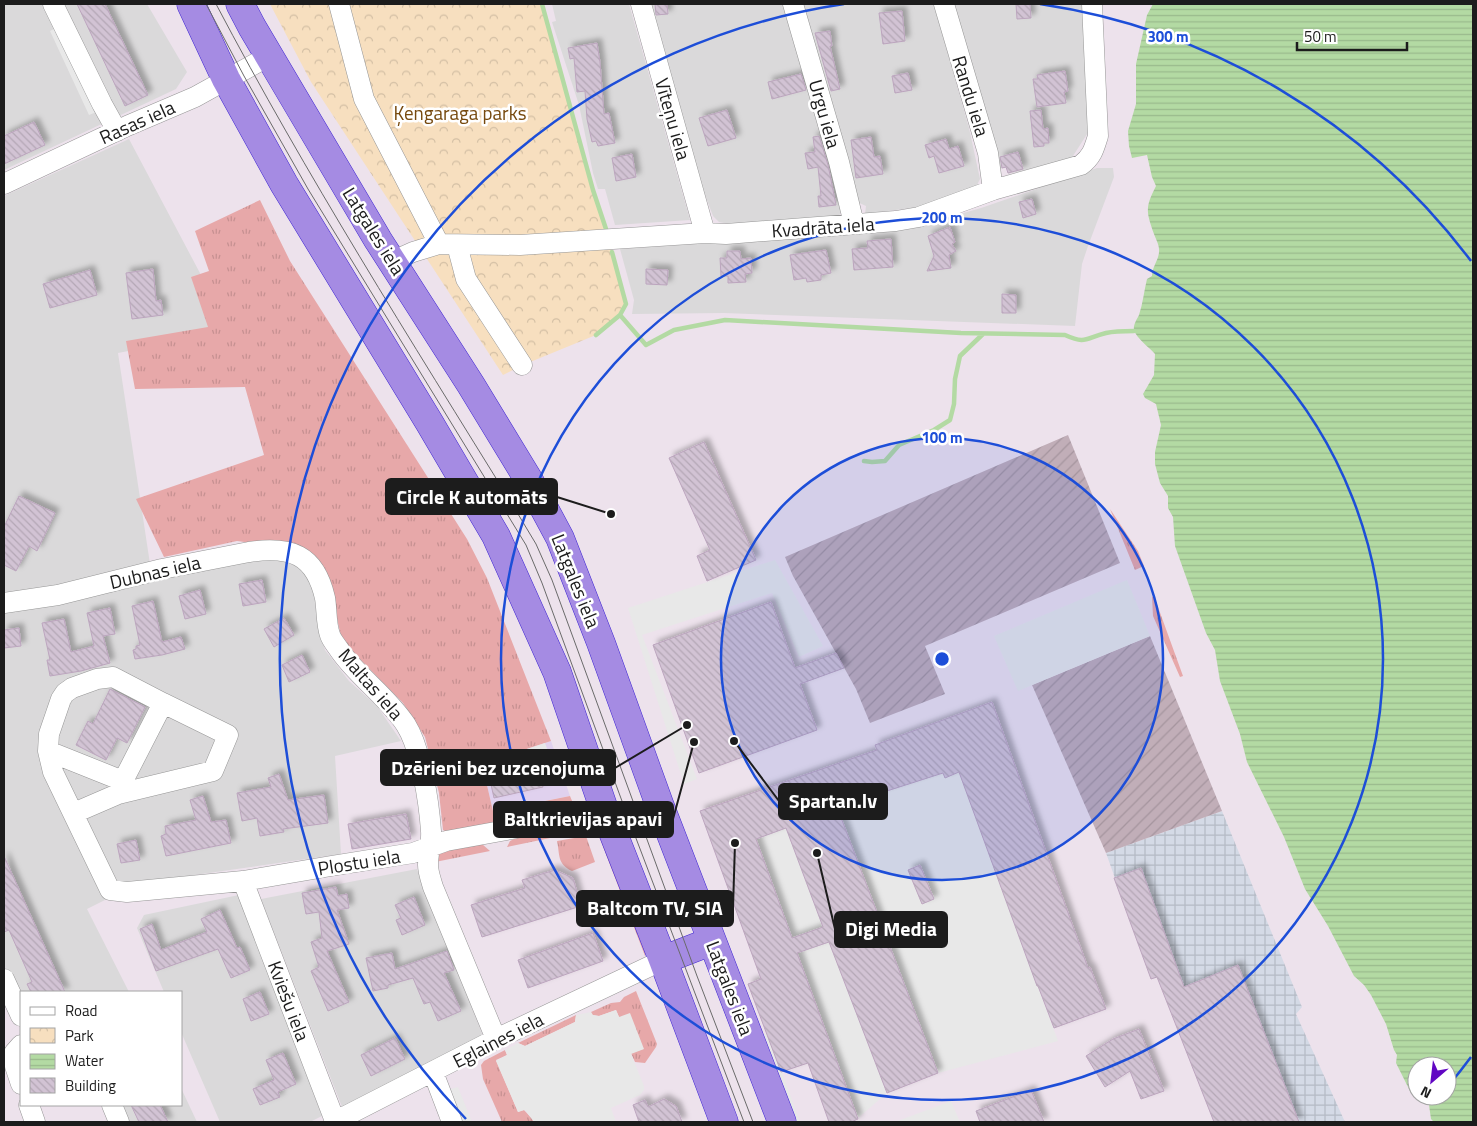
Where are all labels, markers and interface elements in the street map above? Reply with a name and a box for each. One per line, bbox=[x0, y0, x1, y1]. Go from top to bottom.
scale bar bbox=[1297, 20, 1407, 52]
text: 300 m bbox=[1147, 25, 1189, 48]
text: 50 m bbox=[1304, 25, 1337, 48]
street label: Randu iela bbox=[945, 52, 998, 140]
street label: Vīteņu iela bbox=[648, 74, 699, 164]
street label: Urgu iela bbox=[802, 76, 849, 152]
street label: Rasas iela bbox=[94, 92, 180, 151]
park label: Ķengaraga parks bbox=[393, 98, 527, 127]
street label: Latgales iela bbox=[336, 181, 413, 281]
text: 200 m bbox=[921, 206, 963, 229]
street label: Kvadrāta iela bbox=[771, 208, 876, 245]
text: 100 m bbox=[921, 426, 963, 449]
callout: Circle K automāts bbox=[386, 479, 557, 514]
text: Circle K automāts bbox=[396, 481, 548, 512]
street label: Latgales iela bbox=[544, 529, 609, 633]
street label: Dubnas iela bbox=[106, 547, 204, 596]
street label: Maltas iela bbox=[332, 641, 411, 726]
centre of rings bbox=[933, 650, 951, 668]
callout: Dzērieni bez uzcenojuma bbox=[381, 750, 615, 785]
text: Dzērieni bez uzcenojuma bbox=[391, 752, 605, 783]
callout: Spartan.lv bbox=[779, 784, 887, 819]
text: Spartan.lv bbox=[789, 785, 877, 816]
callout: Baltkrievijas apavi bbox=[494, 802, 673, 837]
text: Baltkrievijas apavi bbox=[504, 803, 662, 834]
street label: Plostu iela bbox=[316, 841, 403, 882]
callout: Baltcom TV, SIA bbox=[577, 891, 733, 926]
text: Baltcom TV, SIA bbox=[587, 892, 723, 923]
callout: Digi Media bbox=[835, 912, 947, 947]
text: Digi Media bbox=[845, 913, 937, 944]
street label: Latgales iela bbox=[699, 936, 762, 1040]
street label: Kviešu iela bbox=[261, 956, 318, 1046]
legend bbox=[20, 991, 182, 1106]
text: Road bbox=[65, 999, 97, 1022]
street label: Eglaines iela bbox=[447, 1004, 549, 1075]
text: Park bbox=[65, 1024, 94, 1047]
text: Water bbox=[65, 1049, 104, 1072]
north arrow bbox=[1407, 1056, 1457, 1106]
text: Building bbox=[65, 1074, 116, 1097]
text: N bbox=[1416, 1081, 1435, 1104]

